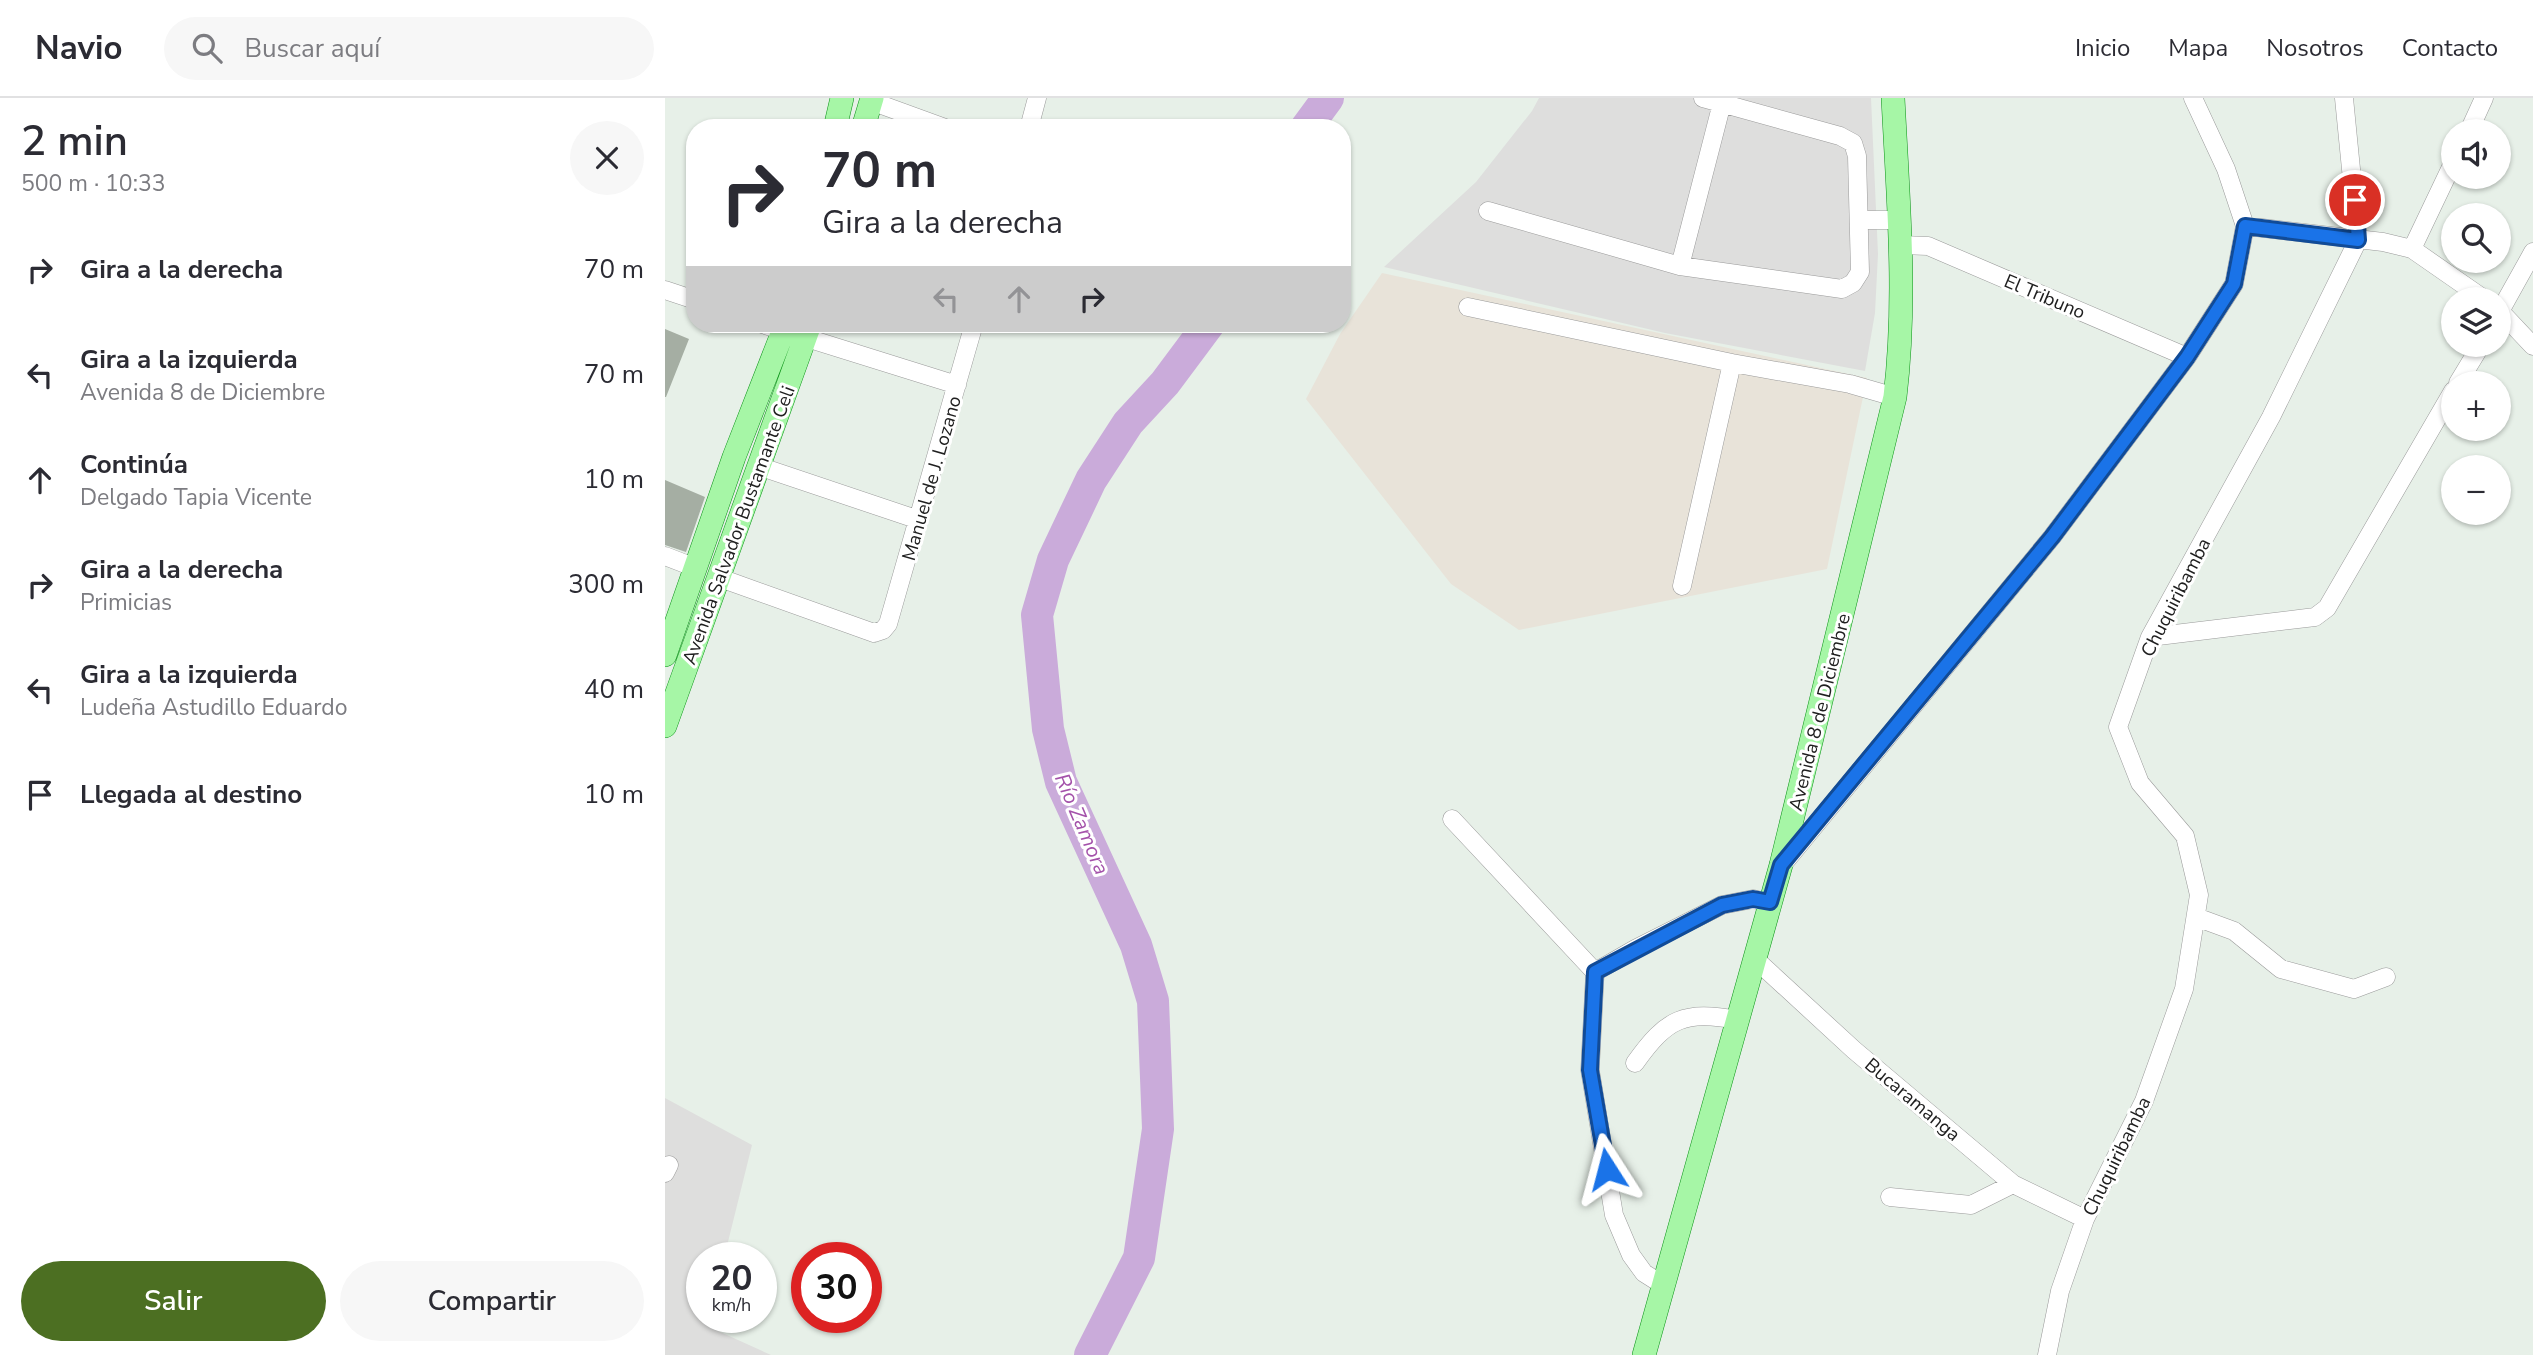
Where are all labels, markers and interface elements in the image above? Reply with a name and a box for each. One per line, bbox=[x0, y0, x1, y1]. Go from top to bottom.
search box bbox=[164, 17, 654, 80]
text: Navio bbox=[35, 26, 122, 71]
icon: search bbox=[188, 29, 226, 67]
text: Buscar aquí bbox=[244, 31, 380, 66]
text: Inicio bbox=[2075, 32, 2130, 64]
text: Mapa bbox=[2168, 32, 2228, 64]
text: Nosotros bbox=[2266, 32, 2364, 64]
text: Contacto bbox=[2402, 32, 2498, 64]
text: 2 min bbox=[21, 113, 128, 170]
map controls bbox=[2441, 119, 2511, 525]
button: sound bbox=[2441, 119, 2511, 189]
button: close bbox=[570, 121, 644, 195]
text: 70 m bbox=[822, 137, 937, 204]
icon: right bbox=[707, 147, 798, 238]
text: 500 m · 10:33 bbox=[21, 168, 166, 199]
pin bbox=[2325, 170, 2385, 230]
icon: arrive bbox=[2336, 181, 2374, 219]
text: Gira a la derecha bbox=[822, 201, 1063, 244]
button: search bbox=[2441, 203, 2511, 273]
icon: right bbox=[21, 251, 59, 289]
text: Gira a la derecha bbox=[80, 252, 283, 287]
text: 70 m bbox=[584, 252, 644, 287]
street label: El Tribuno bbox=[2000, 268, 2089, 326]
icon: left bbox=[927, 280, 965, 318]
icon: ahead bbox=[1000, 280, 1038, 318]
icon: right bbox=[1073, 280, 1111, 318]
button: layers bbox=[2441, 287, 2511, 357]
text: Gira a la izquierda bbox=[80, 342, 298, 377]
icon: left bbox=[21, 356, 59, 394]
text: 70 m bbox=[584, 357, 644, 392]
button: + bbox=[2441, 371, 2511, 441]
text: Avenida 8 de Diciembre bbox=[80, 377, 325, 408]
street label: Avenida Salvador Bustamante Celi bbox=[676, 382, 802, 668]
street label: Manuel de J. Lozano bbox=[896, 393, 968, 564]
text: Continúa bbox=[80, 447, 188, 482]
button: − bbox=[2441, 455, 2511, 525]
icon: ahead bbox=[21, 461, 59, 499]
text: 10 m bbox=[584, 462, 644, 497]
text: Delgado Tapia Vicente bbox=[80, 482, 312, 513]
street label: Chuquiribamba bbox=[2135, 534, 2217, 661]
text: Gira a la derecha bbox=[80, 552, 283, 587]
icon: right bbox=[21, 566, 59, 604]
text: 300 m bbox=[568, 567, 644, 602]
text: Primicias bbox=[80, 587, 172, 618]
street label: Avenida 8 de Diciembre bbox=[1783, 611, 1857, 814]
text: Gira a la izquierda bbox=[80, 657, 298, 692]
icon: left bbox=[21, 671, 59, 709]
text: 40 m bbox=[584, 672, 644, 707]
text: Ludeña Astudillo Eduardo bbox=[80, 692, 348, 723]
water label: Río Zamora bbox=[1048, 769, 1116, 879]
icon: arrive bbox=[21, 776, 59, 814]
text: Llegada al destino bbox=[80, 777, 302, 812]
text: 10 m bbox=[584, 777, 644, 812]
street label: Bucaramanga bbox=[1859, 1052, 1966, 1147]
street label: Chuquiribamba bbox=[2077, 1092, 2157, 1221]
position arrow bbox=[1570, 1132, 1644, 1206]
speed limit sign: 30 bbox=[791, 1242, 882, 1333]
text: 20 bbox=[710, 1255, 753, 1302]
button: Salir bbox=[21, 1261, 326, 1341]
button: Compartir bbox=[340, 1261, 644, 1341]
text: km/h bbox=[712, 1293, 751, 1317]

